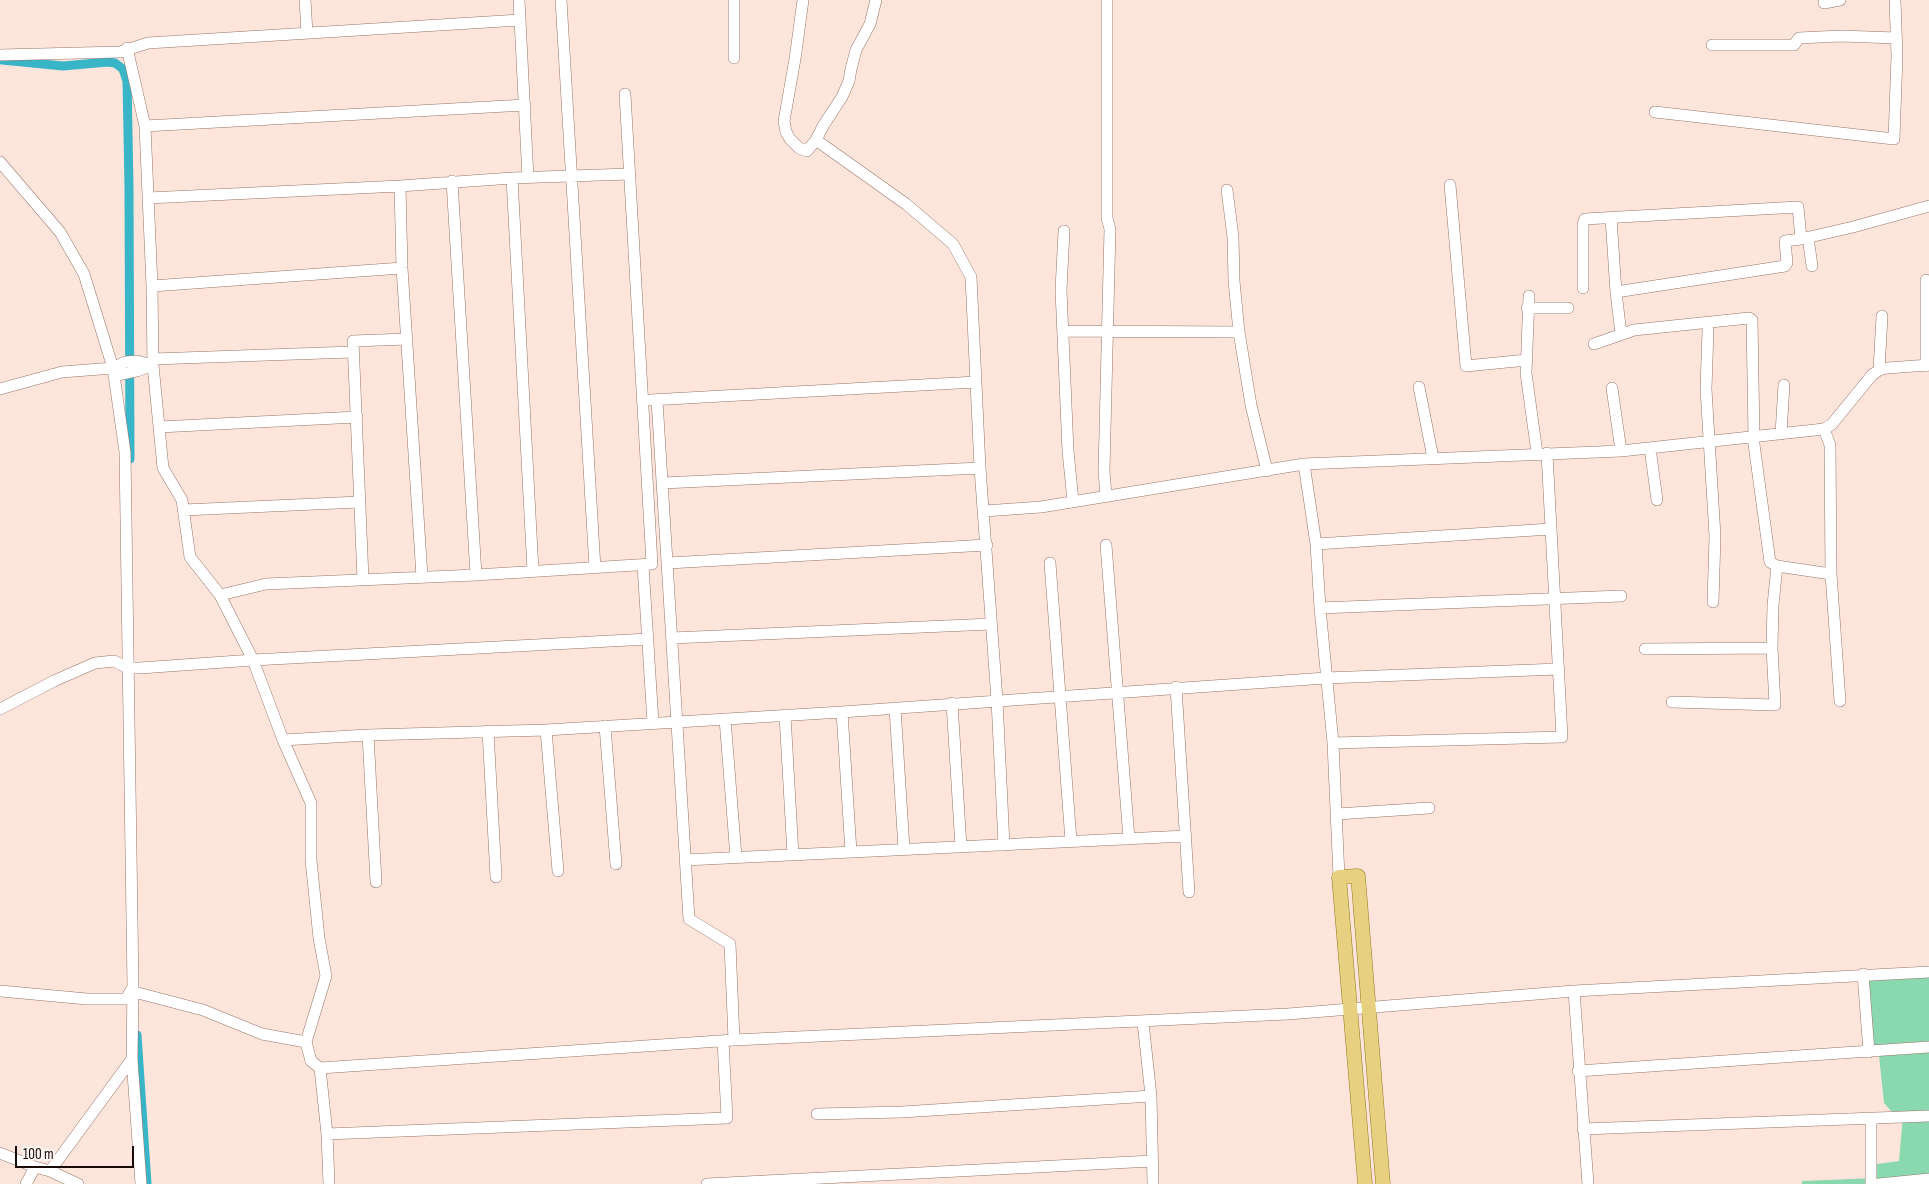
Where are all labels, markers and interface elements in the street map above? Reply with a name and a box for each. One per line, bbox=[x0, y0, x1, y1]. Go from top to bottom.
scale bar bbox=[18, 1136, 136, 1168]
text: 100 m bbox=[23, 1145, 54, 1164]

